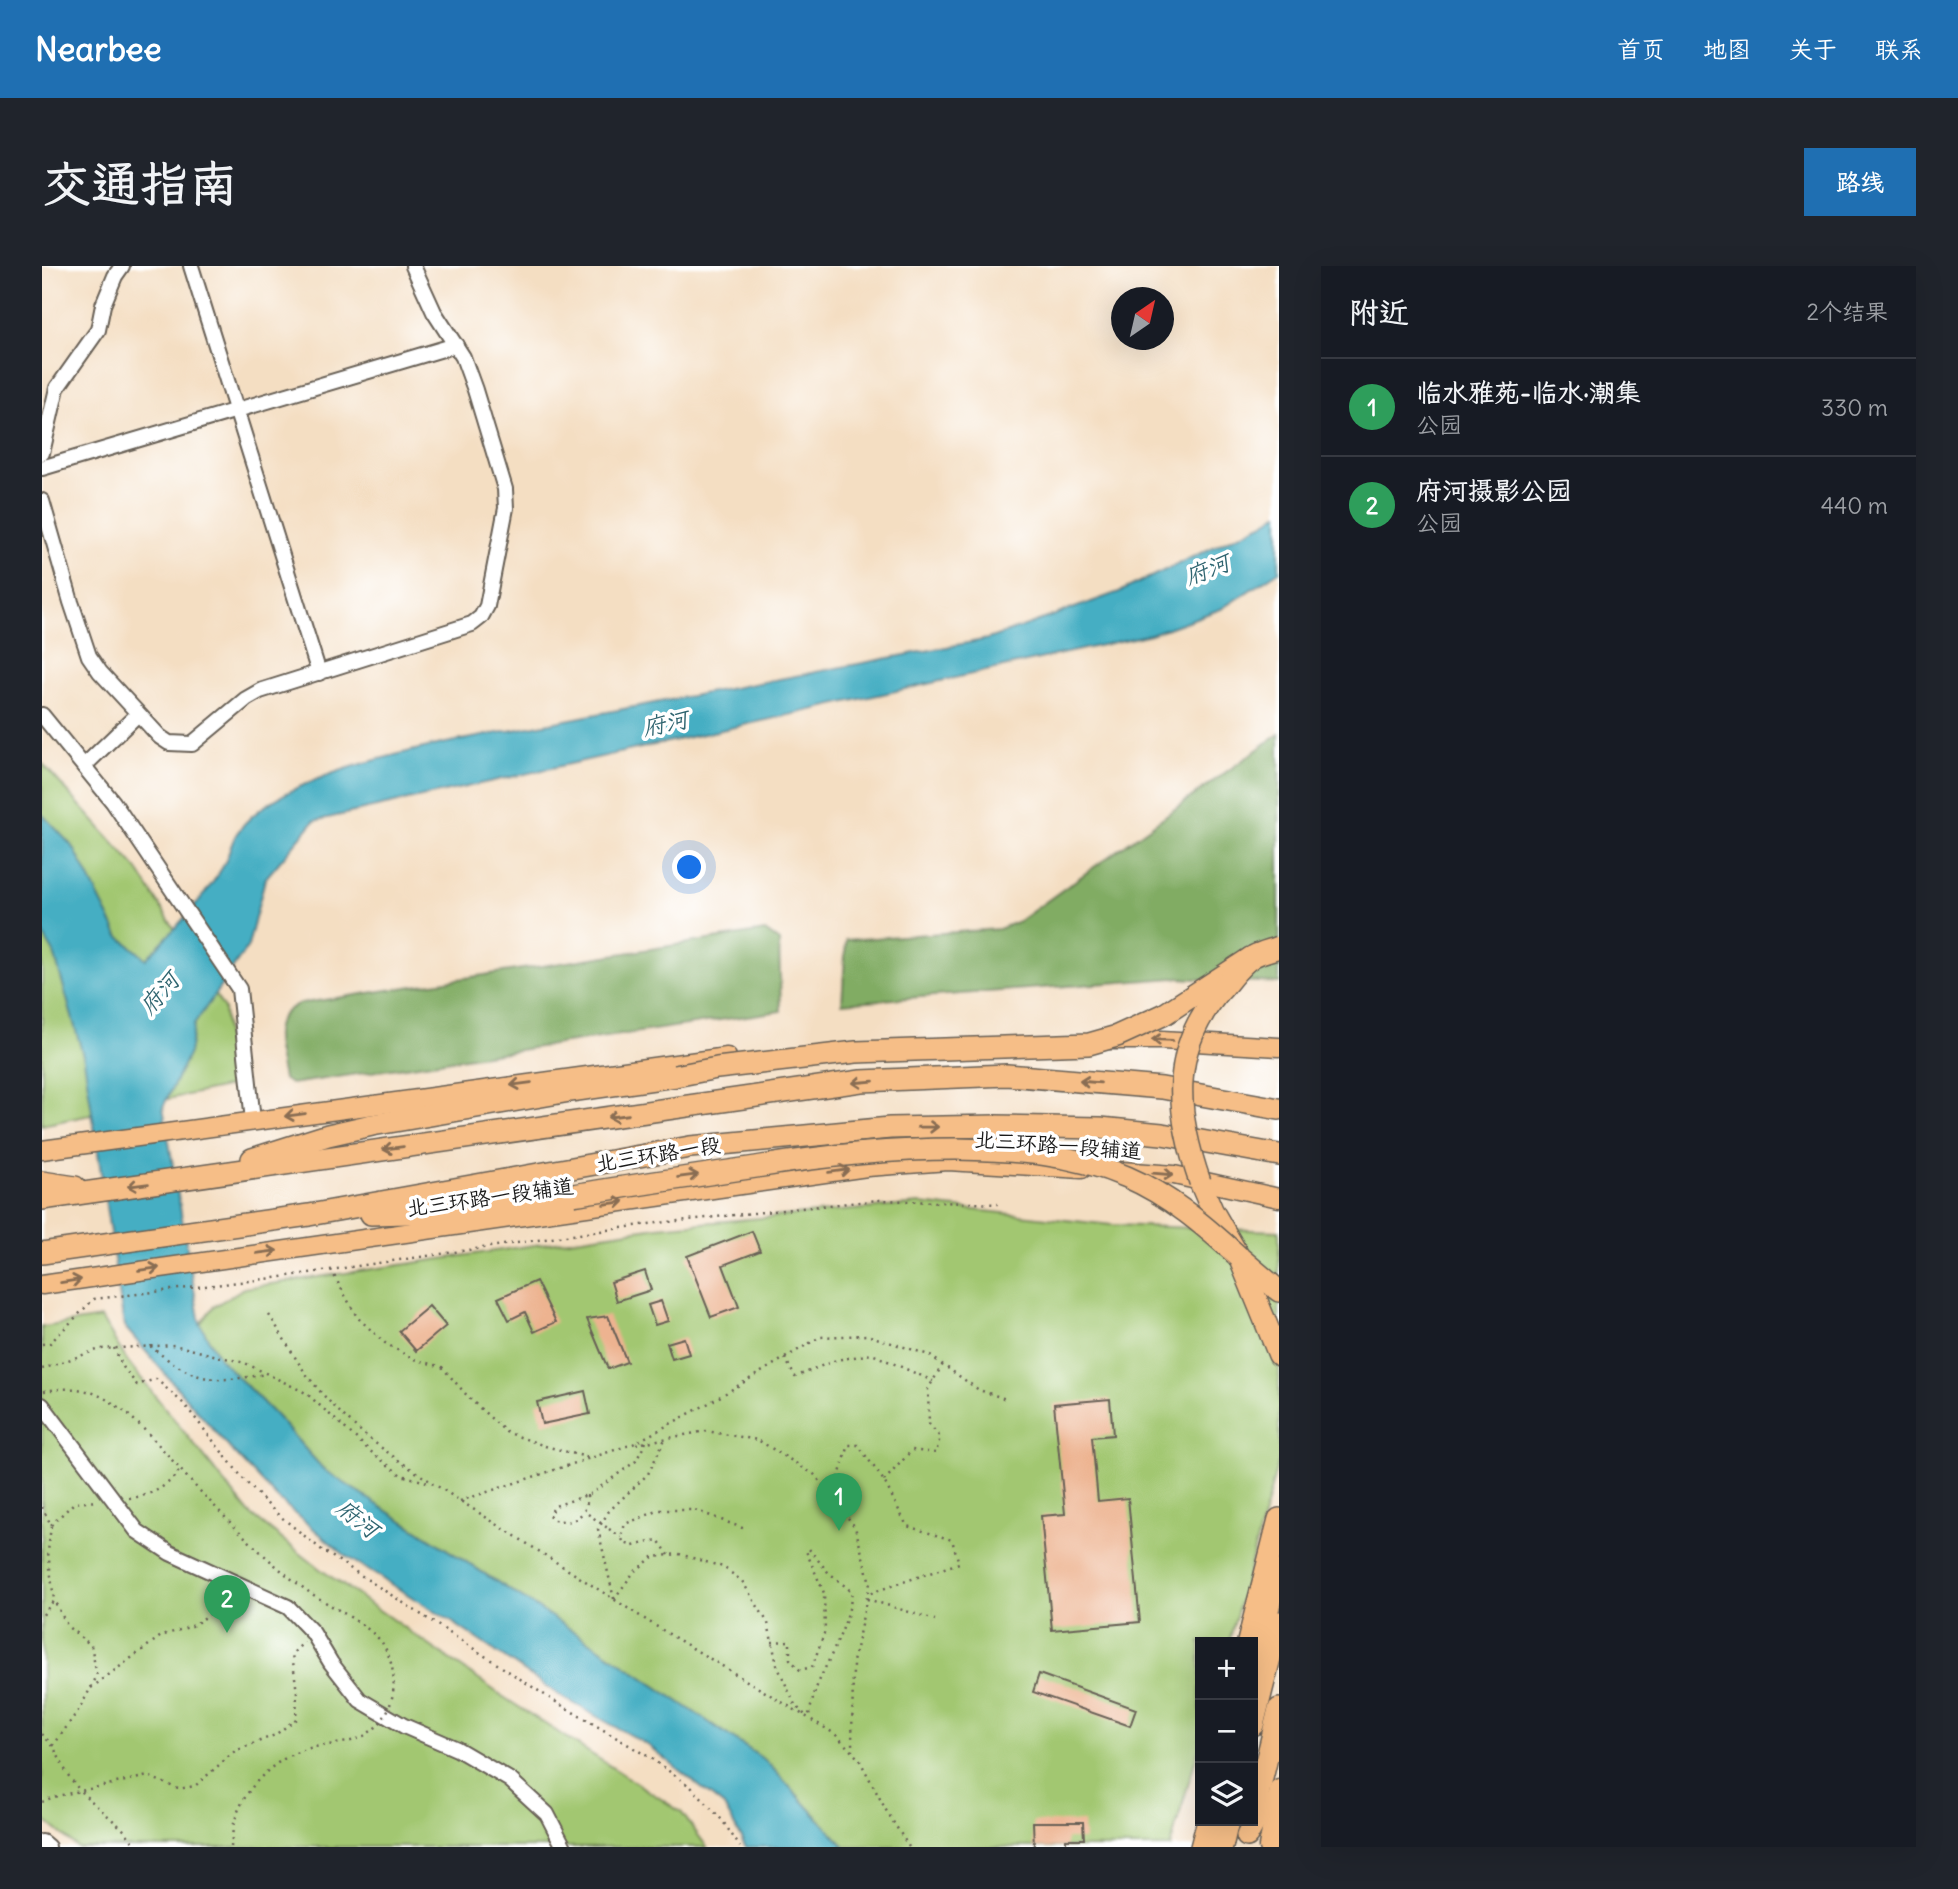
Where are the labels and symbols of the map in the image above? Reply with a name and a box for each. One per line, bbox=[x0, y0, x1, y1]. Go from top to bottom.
north arrow bbox=[1111, 287, 1174, 350]
water label: 府河 bbox=[1180, 546, 1237, 591]
water label: 府河 bbox=[639, 703, 694, 742]
your location bbox=[672, 850, 706, 884]
water label: 府河 bbox=[133, 963, 188, 1020]
one-way arrow bbox=[1151, 1033, 1174, 1047]
one-way arrow bbox=[1080, 1075, 1102, 1088]
one-way arrow bbox=[853, 1076, 875, 1089]
one-way arrow bbox=[510, 1078, 532, 1091]
one-way arrow bbox=[284, 1109, 307, 1122]
one-way arrow bbox=[607, 1110, 630, 1123]
one-way arrow bbox=[917, 1121, 940, 1134]
street label: 北三环路一段辅道 bbox=[973, 1126, 1143, 1164]
street label: 北三环路一段 bbox=[594, 1131, 722, 1177]
one-way arrow bbox=[382, 1142, 405, 1155]
one-way arrow bbox=[827, 1164, 850, 1177]
one-way arrow bbox=[1152, 1168, 1174, 1181]
one-way arrow bbox=[676, 1170, 699, 1183]
street label: 北三环路一段辅道 bbox=[405, 1172, 575, 1222]
one-way arrow bbox=[128, 1179, 150, 1192]
one-way arrow bbox=[602, 1196, 624, 1209]
one-way arrow bbox=[255, 1246, 278, 1259]
one-way arrow bbox=[137, 1262, 160, 1275]
one-way arrow bbox=[59, 1274, 81, 1287]
pin: 1 bbox=[816, 1473, 862, 1531]
water label: 府河 bbox=[331, 1492, 388, 1546]
pin: 2 bbox=[204, 1575, 250, 1633]

